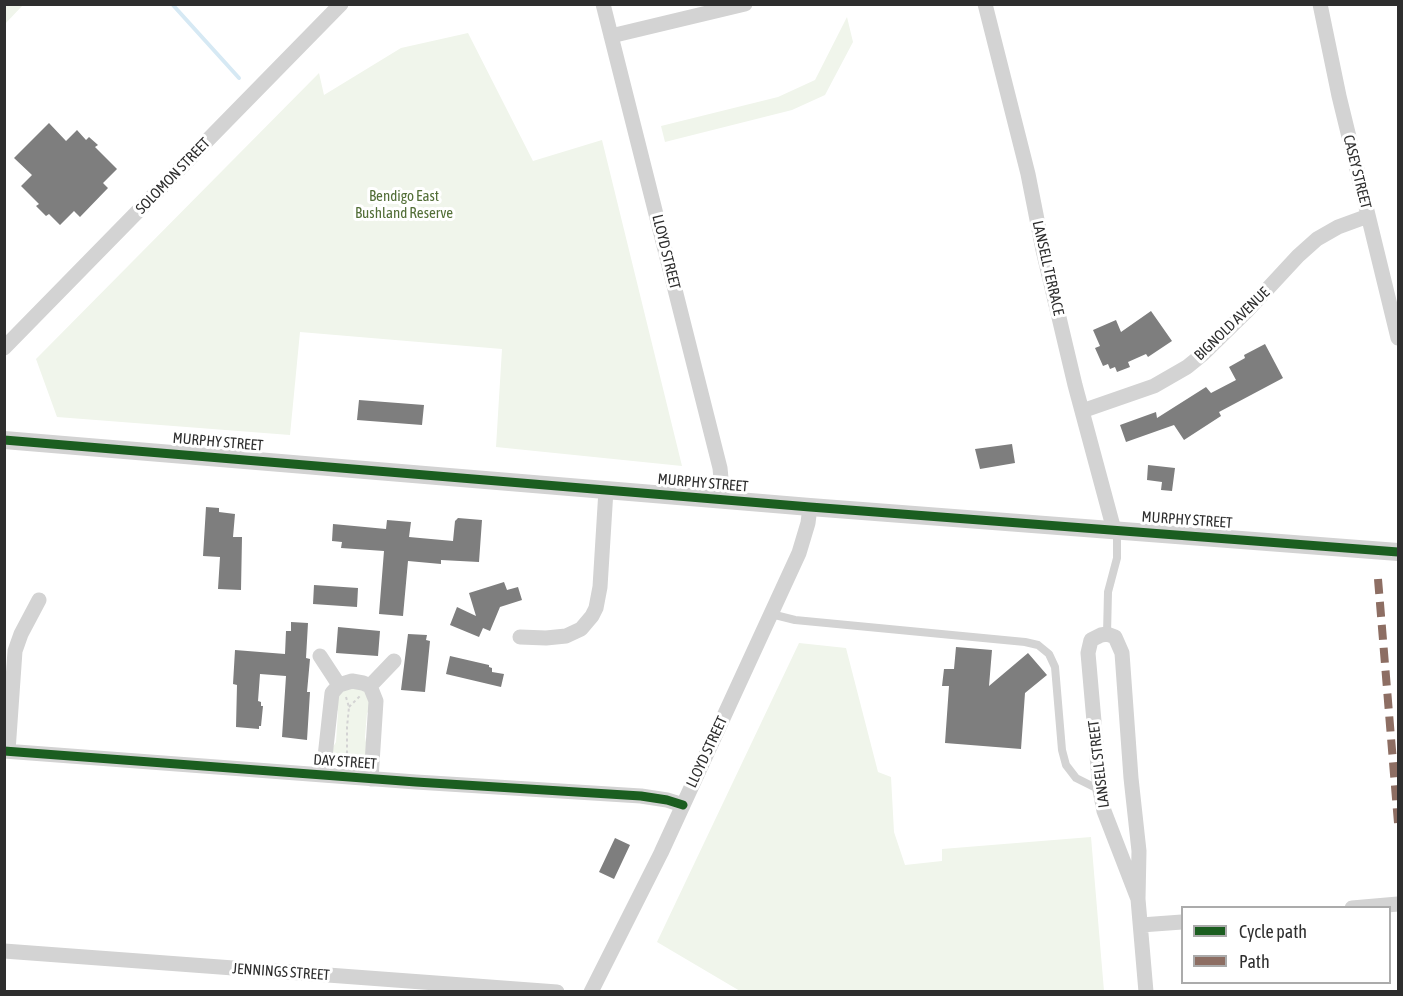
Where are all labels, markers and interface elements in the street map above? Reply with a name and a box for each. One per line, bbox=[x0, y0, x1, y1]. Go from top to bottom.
street label: CASEY STREET bbox=[1339, 133, 1375, 211]
street label: SOLOMON STREET bbox=[132, 134, 214, 218]
park label: Bendigo East Bushland Reserve bbox=[355, 187, 453, 222]
street label: LLOYD STREET bbox=[648, 213, 684, 291]
street label: LANSELL TERRACE bbox=[1028, 219, 1068, 317]
street label: BIGNOLD AVENUE bbox=[1191, 284, 1273, 364]
street label: MURPHY STREET bbox=[172, 429, 264, 455]
street label: MURPHY STREET bbox=[657, 470, 749, 496]
street label: MURPHY STREET bbox=[1141, 508, 1233, 532]
street label: LLOYD STREET bbox=[683, 714, 731, 790]
street label: LANSELL STREET bbox=[1085, 719, 1113, 809]
street label: DAY STREET bbox=[313, 751, 377, 773]
legend bbox=[1181, 906, 1391, 984]
text: Cycle path bbox=[1239, 921, 1307, 942]
text: Path bbox=[1239, 951, 1270, 972]
street label: JENNINGS STREET bbox=[232, 960, 330, 984]

